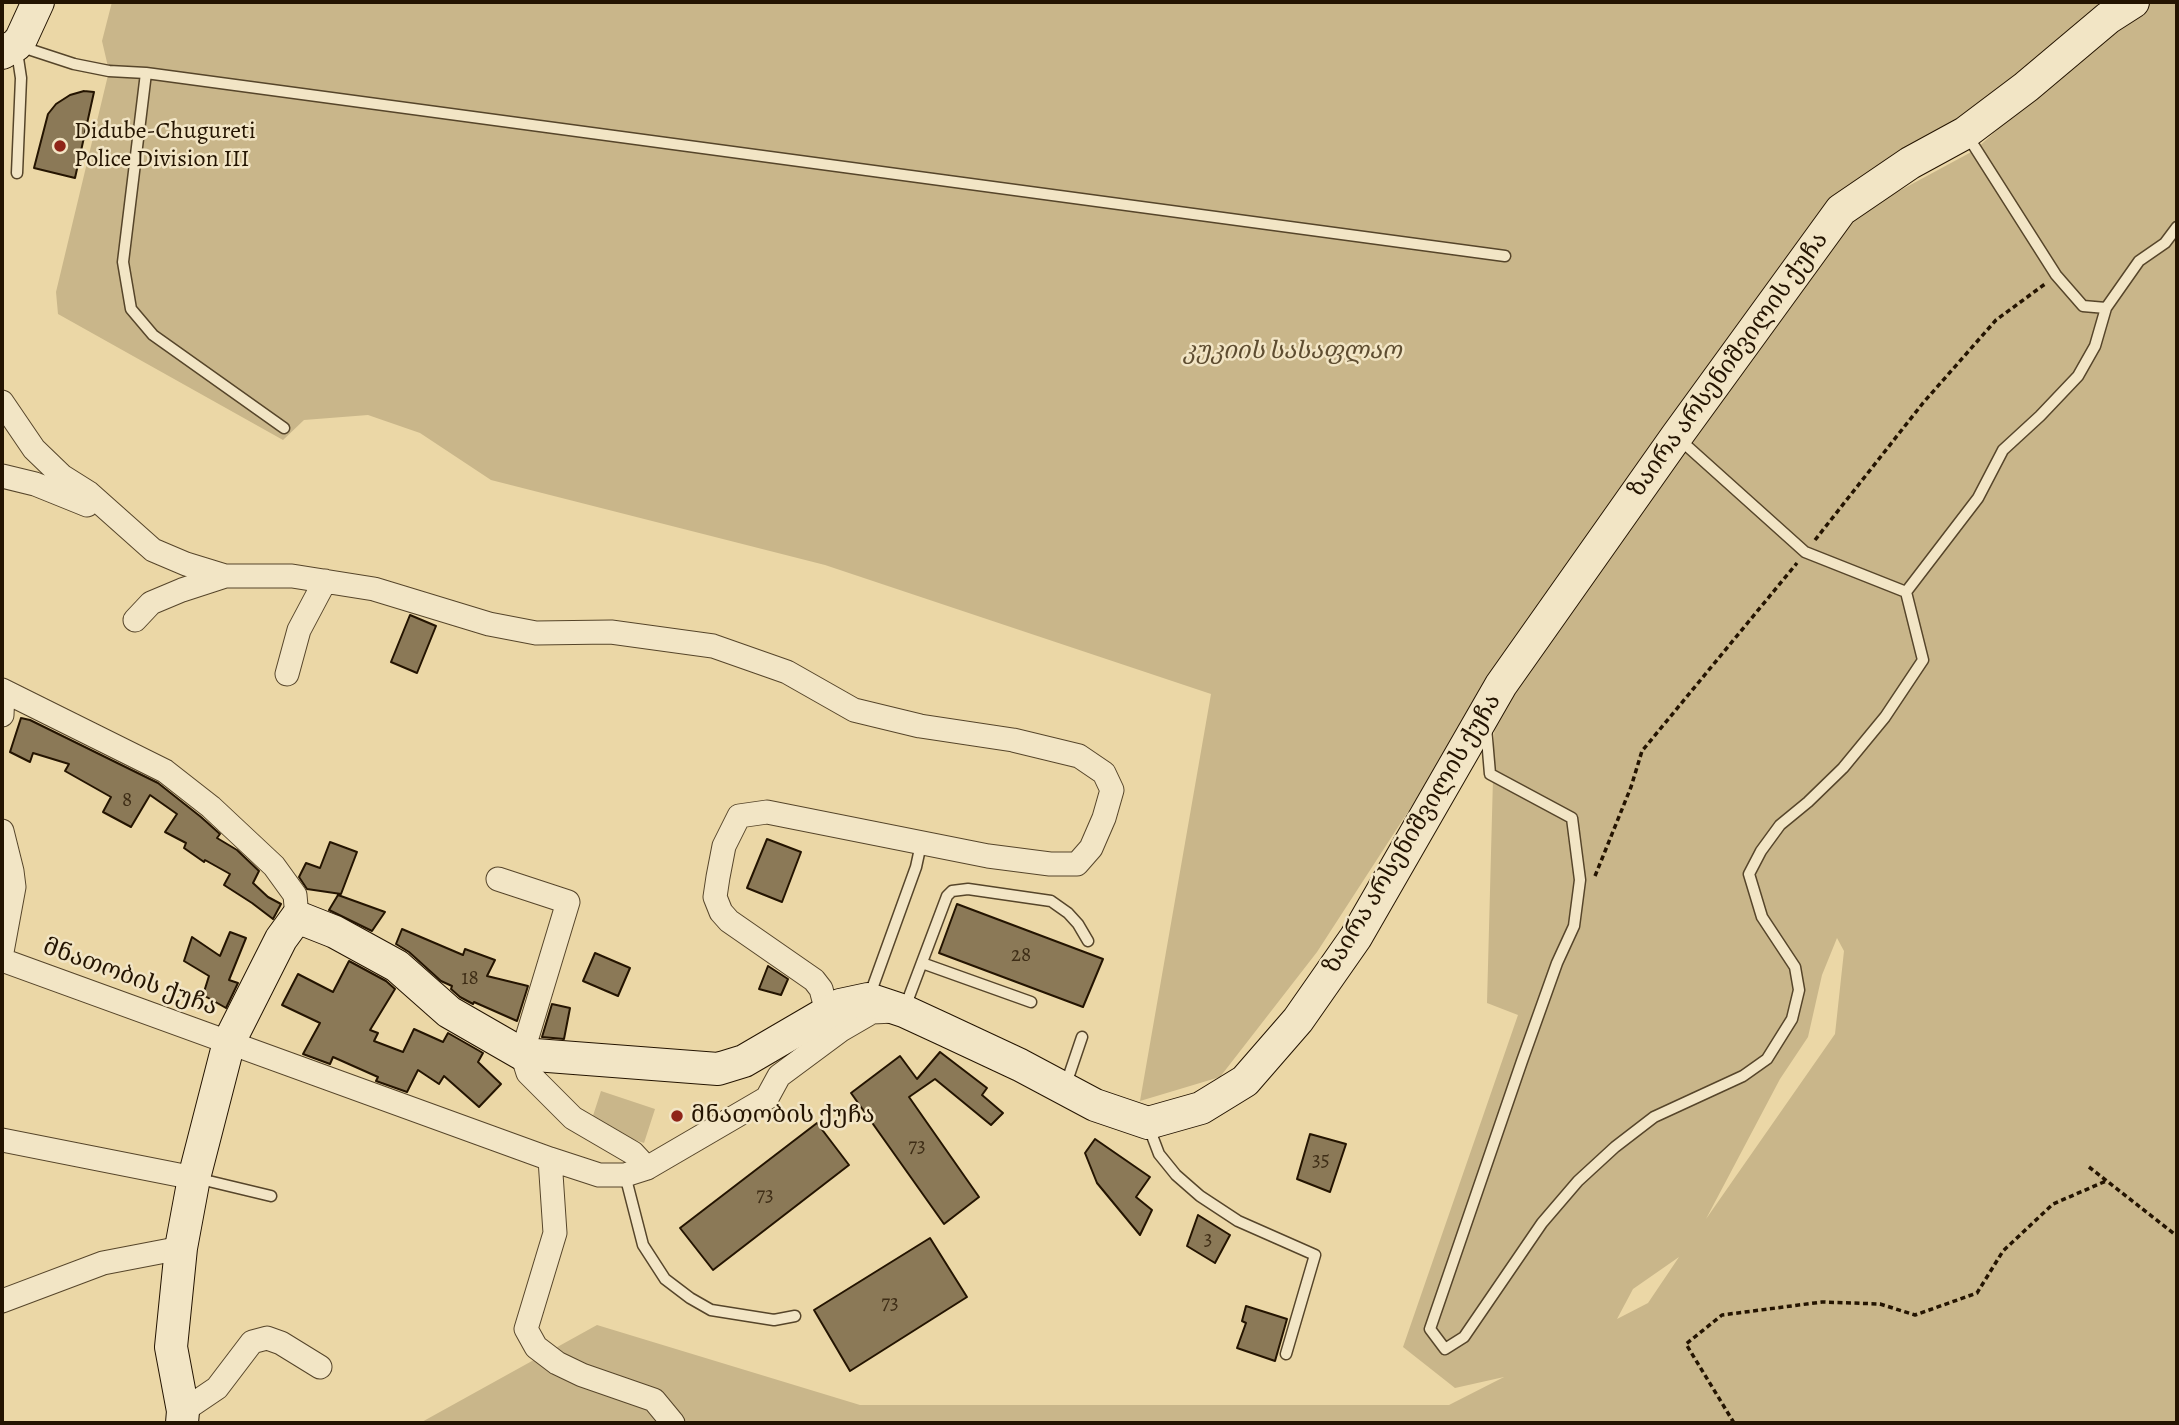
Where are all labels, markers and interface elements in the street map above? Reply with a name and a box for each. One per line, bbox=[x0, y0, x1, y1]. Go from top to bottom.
place label: Didube-Chugureti Police Division III bbox=[74, 118, 256, 174]
marker: Didube-Chugureti Police Division III bbox=[52, 138, 68, 154]
street label: ზაირა არსენიშვილის ქუჩა bbox=[1623, 227, 1835, 503]
park label: კუკიის სასაფლაო bbox=[1183, 338, 1401, 366]
street label: ზაირა არსენიშვილის ქუჩა bbox=[1318, 689, 1508, 979]
house number: 8 bbox=[122, 788, 132, 814]
street label: მნათობის ქუჩა bbox=[39, 933, 221, 1023]
house number: 28 bbox=[1011, 943, 1031, 969]
house number: 18 bbox=[461, 966, 479, 992]
place label: მნათობის ქუჩა bbox=[691, 1102, 875, 1130]
marker: მნათობის ქუჩა bbox=[669, 1108, 685, 1124]
house number: 73 bbox=[908, 1134, 926, 1160]
house number: 35 bbox=[1312, 1148, 1330, 1174]
house number: 73 bbox=[756, 1183, 774, 1209]
house number: 3 bbox=[1204, 1227, 1212, 1253]
house number: 73 bbox=[881, 1291, 899, 1317]

